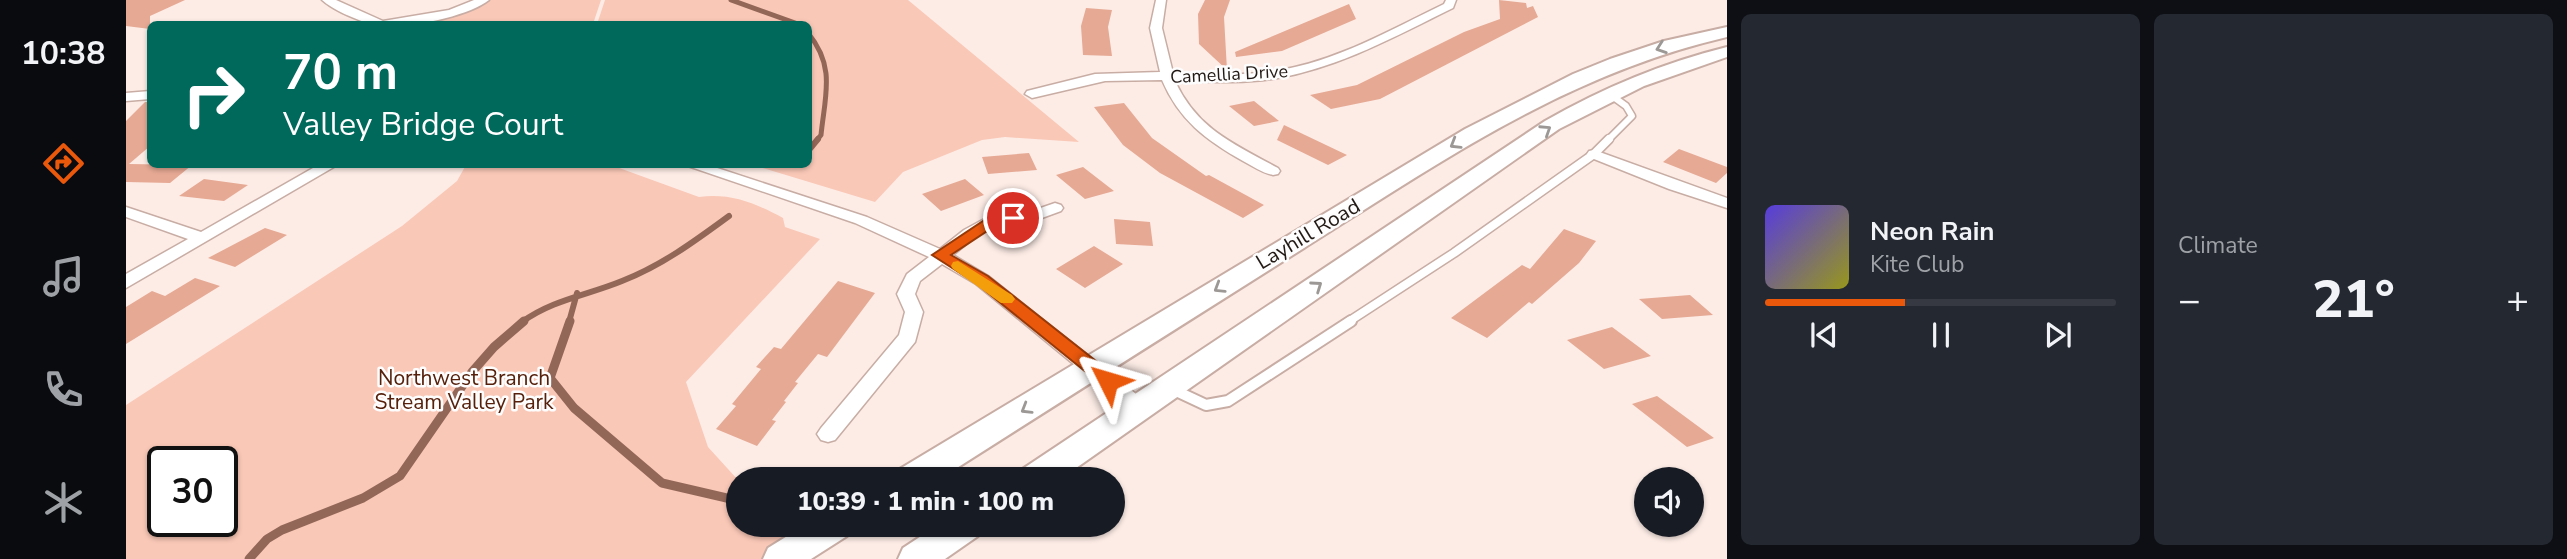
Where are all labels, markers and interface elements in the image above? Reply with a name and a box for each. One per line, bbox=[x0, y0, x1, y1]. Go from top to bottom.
text: 10:38 bbox=[21, 32, 105, 75]
text: 70 m bbox=[283, 39, 398, 106]
one-way arrow bbox=[1655, 40, 1667, 54]
icon: right bbox=[168, 49, 259, 140]
street label: Camellia Drive bbox=[1169, 59, 1289, 89]
text: Valley Bridge Court bbox=[283, 103, 563, 146]
one-way arrow bbox=[1538, 125, 1551, 138]
one-way arrow bbox=[1450, 136, 1463, 149]
icon: directions bbox=[39, 139, 88, 188]
pin bbox=[983, 188, 1043, 248]
street label: Layhill Road bbox=[1251, 192, 1365, 276]
icon: arrive bbox=[994, 199, 1032, 237]
text: Neon Rain bbox=[1870, 214, 1995, 249]
text: Climate bbox=[2178, 230, 2258, 261]
text: Kite Club bbox=[1870, 249, 1964, 280]
icon: music bbox=[39, 252, 88, 301]
text: 21° bbox=[2312, 264, 2395, 335]
text: − bbox=[2178, 275, 2201, 326]
text: + bbox=[2506, 275, 2529, 326]
one-way arrow bbox=[1214, 280, 1227, 293]
one-way arrow bbox=[1309, 282, 1322, 294]
icon: previous bbox=[1805, 316, 1843, 354]
icon: pause bbox=[1922, 316, 1960, 354]
icon: next bbox=[2039, 316, 2077, 354]
position arrow bbox=[1071, 344, 1145, 418]
park label: Northwest Branch Stream Valley Park bbox=[374, 364, 554, 416]
icon: phone bbox=[39, 365, 88, 414]
one-way arrow bbox=[1021, 400, 1034, 413]
speed limit sign: 30 bbox=[147, 446, 238, 537]
map controls bbox=[1634, 467, 1704, 537]
button: sound bbox=[1634, 467, 1704, 537]
icon: climate bbox=[39, 478, 88, 527]
text: 10:39 · 1 min · 100 m bbox=[797, 484, 1054, 519]

